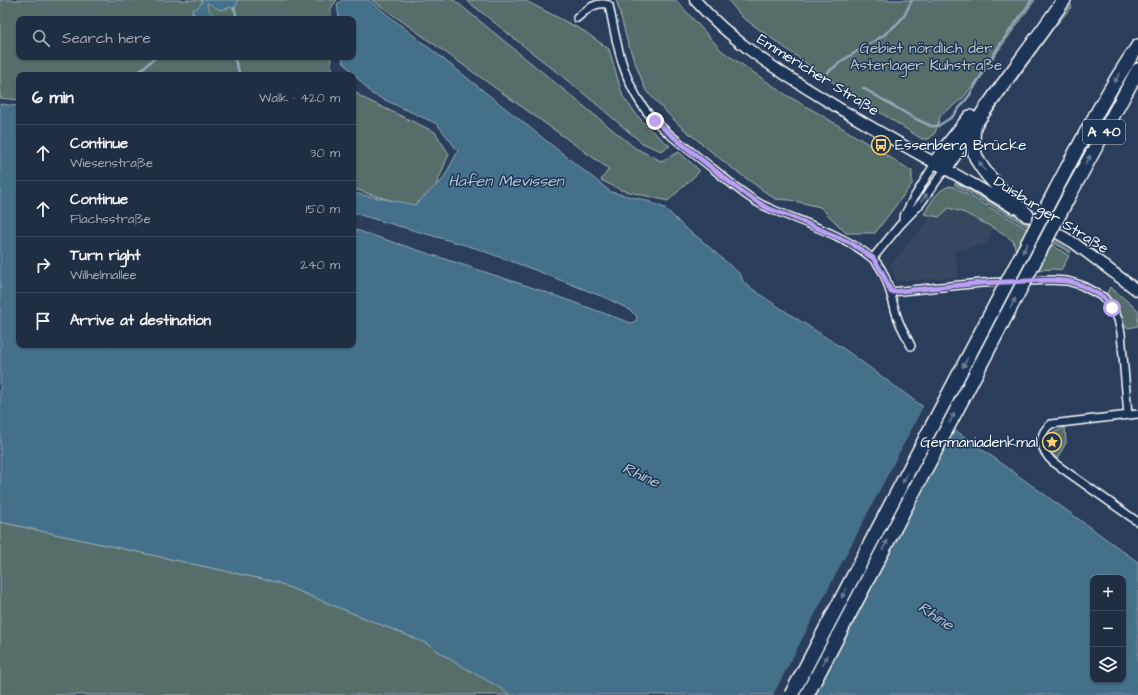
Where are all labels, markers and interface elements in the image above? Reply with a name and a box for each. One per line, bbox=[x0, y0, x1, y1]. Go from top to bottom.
search box bbox=[16, 16, 356, 60]
icon: search bbox=[30, 27, 52, 49]
text: Search here bbox=[62, 28, 151, 49]
street label: Emmericher Straße bbox=[753, 29, 883, 121]
park label: Gebiet nördlich der Asterlager Kuhstraße bbox=[850, 38, 1002, 77]
one-way arrow bbox=[1114, 72, 1121, 84]
text: 6 min bbox=[32, 86, 74, 110]
text: Walk · 420 m bbox=[259, 89, 340, 107]
route end bbox=[646, 112, 664, 130]
road number: A 40 bbox=[1083, 120, 1125, 144]
text: Continue bbox=[70, 133, 128, 154]
bus stop icon: Essenberg Brücke bbox=[870, 134, 892, 156]
place label: Essenberg Brücke bbox=[895, 135, 1026, 157]
icon: ahead bbox=[32, 142, 54, 164]
text: 30 m bbox=[310, 144, 340, 162]
text: Wiesenstraße bbox=[70, 154, 153, 172]
one-way arrow bbox=[1085, 154, 1092, 166]
one-way arrow bbox=[978, 160, 986, 171]
water label: Hafen Mevissen bbox=[448, 170, 566, 192]
street label: Duisburger Straße bbox=[989, 171, 1113, 260]
text: Continue bbox=[70, 189, 128, 210]
one-way arrow bbox=[920, 193, 929, 204]
icon: ahead bbox=[32, 198, 54, 220]
text: 150 m bbox=[306, 200, 340, 218]
text: Flachsstraße bbox=[70, 210, 151, 228]
one-way arrow bbox=[1022, 242, 1028, 254]
text: Turn right bbox=[70, 245, 141, 266]
icon: right bbox=[32, 254, 54, 276]
text: 240 m bbox=[300, 256, 340, 274]
text: Wilhelmallee bbox=[70, 266, 137, 284]
one-way arrow bbox=[1009, 297, 1016, 309]
route start bbox=[1103, 299, 1121, 317]
icon: arrive bbox=[32, 310, 54, 332]
text: Arrive at destination bbox=[70, 310, 211, 331]
one-way arrow bbox=[962, 357, 968, 369]
one-way arrow bbox=[949, 412, 955, 424]
place icon: Germaniadenkmal bbox=[1041, 431, 1063, 453]
place label: Germaniadenkmal bbox=[920, 432, 1038, 453]
water label: Rhine bbox=[619, 457, 664, 494]
one-way arrow bbox=[901, 472, 908, 484]
one-way arrow bbox=[882, 540, 888, 551]
map controls bbox=[1090, 575, 1126, 683]
button: + bbox=[1090, 575, 1126, 611]
one-way arrow bbox=[841, 587, 847, 599]
water label: Rhine bbox=[914, 596, 959, 637]
button: − bbox=[1090, 611, 1126, 647]
button: layers bbox=[1090, 647, 1126, 683]
one-way arrow bbox=[821, 655, 828, 666]

